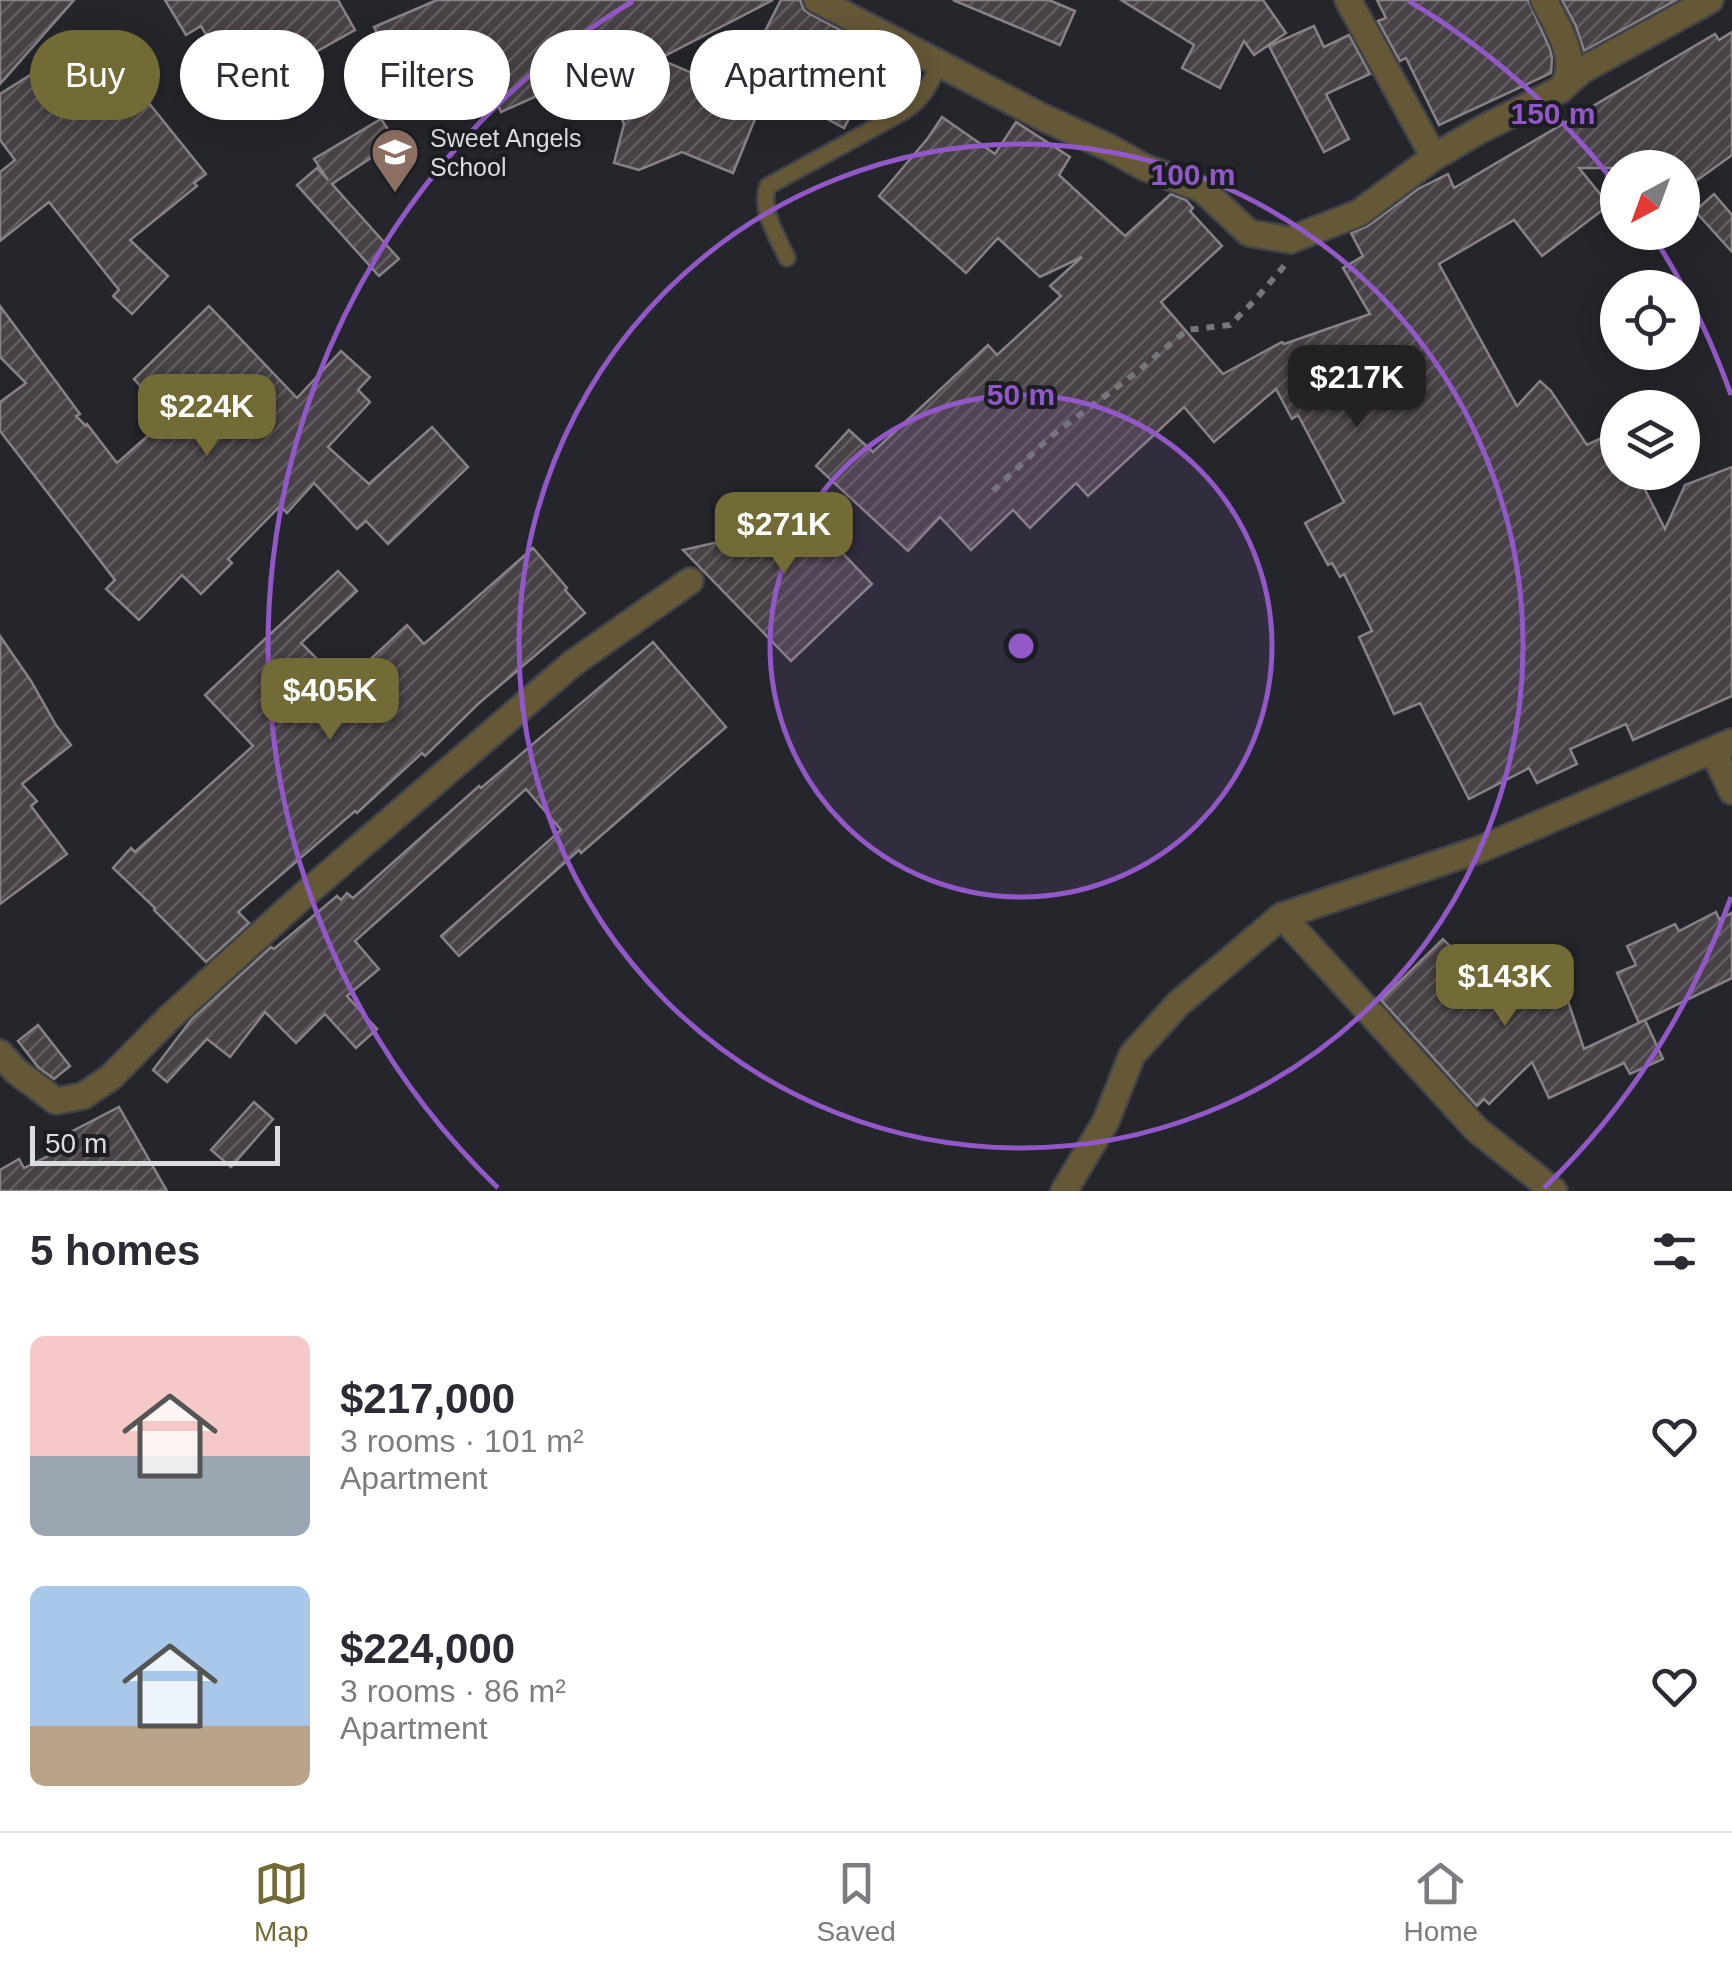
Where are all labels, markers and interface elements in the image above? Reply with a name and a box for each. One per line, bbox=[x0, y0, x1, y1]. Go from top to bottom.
chip: Buy bbox=[30, 30, 160, 120]
chip: Rent bbox=[180, 30, 324, 120]
chip: Filters bbox=[344, 30, 510, 120]
chip: New bbox=[530, 30, 670, 120]
chip: Apartment bbox=[690, 30, 921, 120]
text: 150 m bbox=[1510, 97, 1596, 130]
place label: Sweet Angels School bbox=[430, 124, 582, 181]
school or university icon: Sweet Angels School bbox=[369, 126, 421, 194]
north arrow bbox=[1600, 150, 1700, 250]
map controls bbox=[1600, 150, 1700, 490]
text: 100 m bbox=[1150, 158, 1236, 191]
button: locate bbox=[1600, 270, 1700, 370]
pin: $217K bbox=[1287, 345, 1427, 430]
text: $217K bbox=[1310, 359, 1404, 395]
pin: $224K bbox=[137, 374, 277, 459]
text: 50 m bbox=[987, 378, 1055, 411]
text: $224K bbox=[160, 388, 254, 424]
button: layers bbox=[1600, 390, 1700, 490]
pin: $271K bbox=[714, 492, 854, 577]
text: $271K bbox=[737, 506, 831, 542]
centre of rings bbox=[1003, 628, 1039, 664]
pin: $405K bbox=[260, 658, 400, 743]
text: $405K bbox=[283, 672, 377, 708]
pin: $143K bbox=[1435, 944, 1575, 1029]
text: $143K bbox=[1458, 958, 1552, 994]
scale bar bbox=[30, 1121, 280, 1166]
text: 50 m bbox=[45, 1128, 107, 1159]
icon: filters bbox=[1647, 1224, 1702, 1279]
text: 5 homes bbox=[30, 1227, 200, 1274]
text: $217,000 bbox=[340, 1375, 515, 1422]
icon: home bbox=[110, 1376, 230, 1496]
icon: heart bbox=[1647, 1409, 1702, 1464]
text: 3 rooms · 101 m² bbox=[340, 1423, 584, 1459]
text: Apartment bbox=[340, 1460, 488, 1496]
text: $224,000 bbox=[340, 1625, 515, 1672]
icon: home bbox=[110, 1626, 230, 1746]
icon: heart bbox=[1647, 1659, 1702, 1714]
text: 3 rooms · 86 m² bbox=[340, 1673, 566, 1709]
text: Apartment bbox=[340, 1710, 488, 1746]
tab: Map bbox=[254, 1856, 309, 1948]
tab: Saved bbox=[816, 1856, 896, 1948]
tab: Home bbox=[1403, 1856, 1478, 1948]

